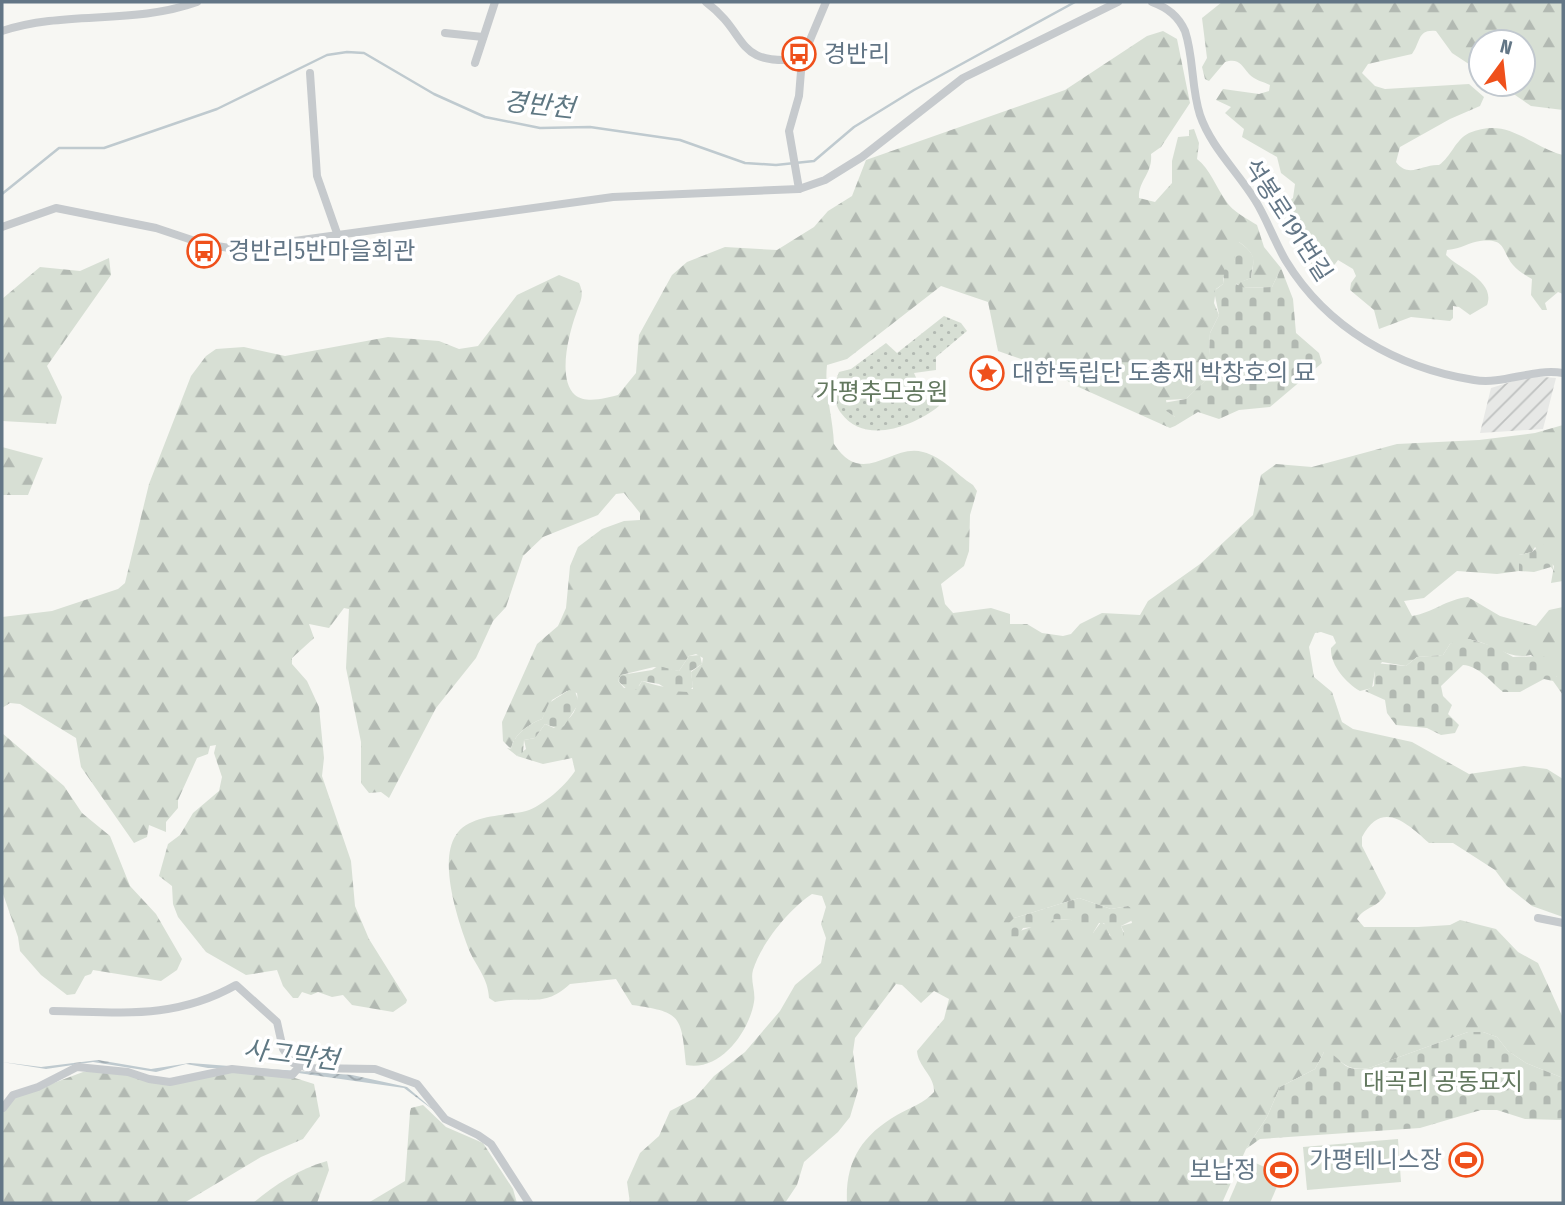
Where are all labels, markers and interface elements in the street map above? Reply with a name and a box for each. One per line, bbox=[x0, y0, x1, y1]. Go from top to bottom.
north arrow bbox=[1467, 28, 1537, 98]
text: N bbox=[1498, 34, 1515, 60]
bus stop icon: 경반리 bbox=[780, 35, 818, 73]
place label: 경반리 bbox=[824, 40, 890, 68]
water label: 경반천 bbox=[502, 86, 579, 124]
street label: 석봉로191번길 bbox=[1238, 154, 1338, 286]
bus stop icon: 경반리5반마을회관 bbox=[185, 232, 223, 270]
place label: 경반리5반마을회관 bbox=[228, 237, 416, 265]
place icon: 대한독립단 도총재 박창호의 묘 bbox=[968, 354, 1006, 392]
place label: 대한독립단 도총재 박창호의 묘 bbox=[1012, 359, 1316, 387]
park label: 가평추모공원 bbox=[816, 378, 948, 406]
water label: 사그막천 bbox=[242, 1034, 343, 1077]
park label: 대곡리 공동묘지 bbox=[1363, 1068, 1523, 1096]
sports icon: 가평테니스장 bbox=[1447, 1141, 1485, 1179]
place label: 가평테니스장 bbox=[1310, 1146, 1442, 1174]
sports icon: 보납정 bbox=[1262, 1151, 1300, 1189]
place label: 보납정 bbox=[1190, 1156, 1256, 1184]

